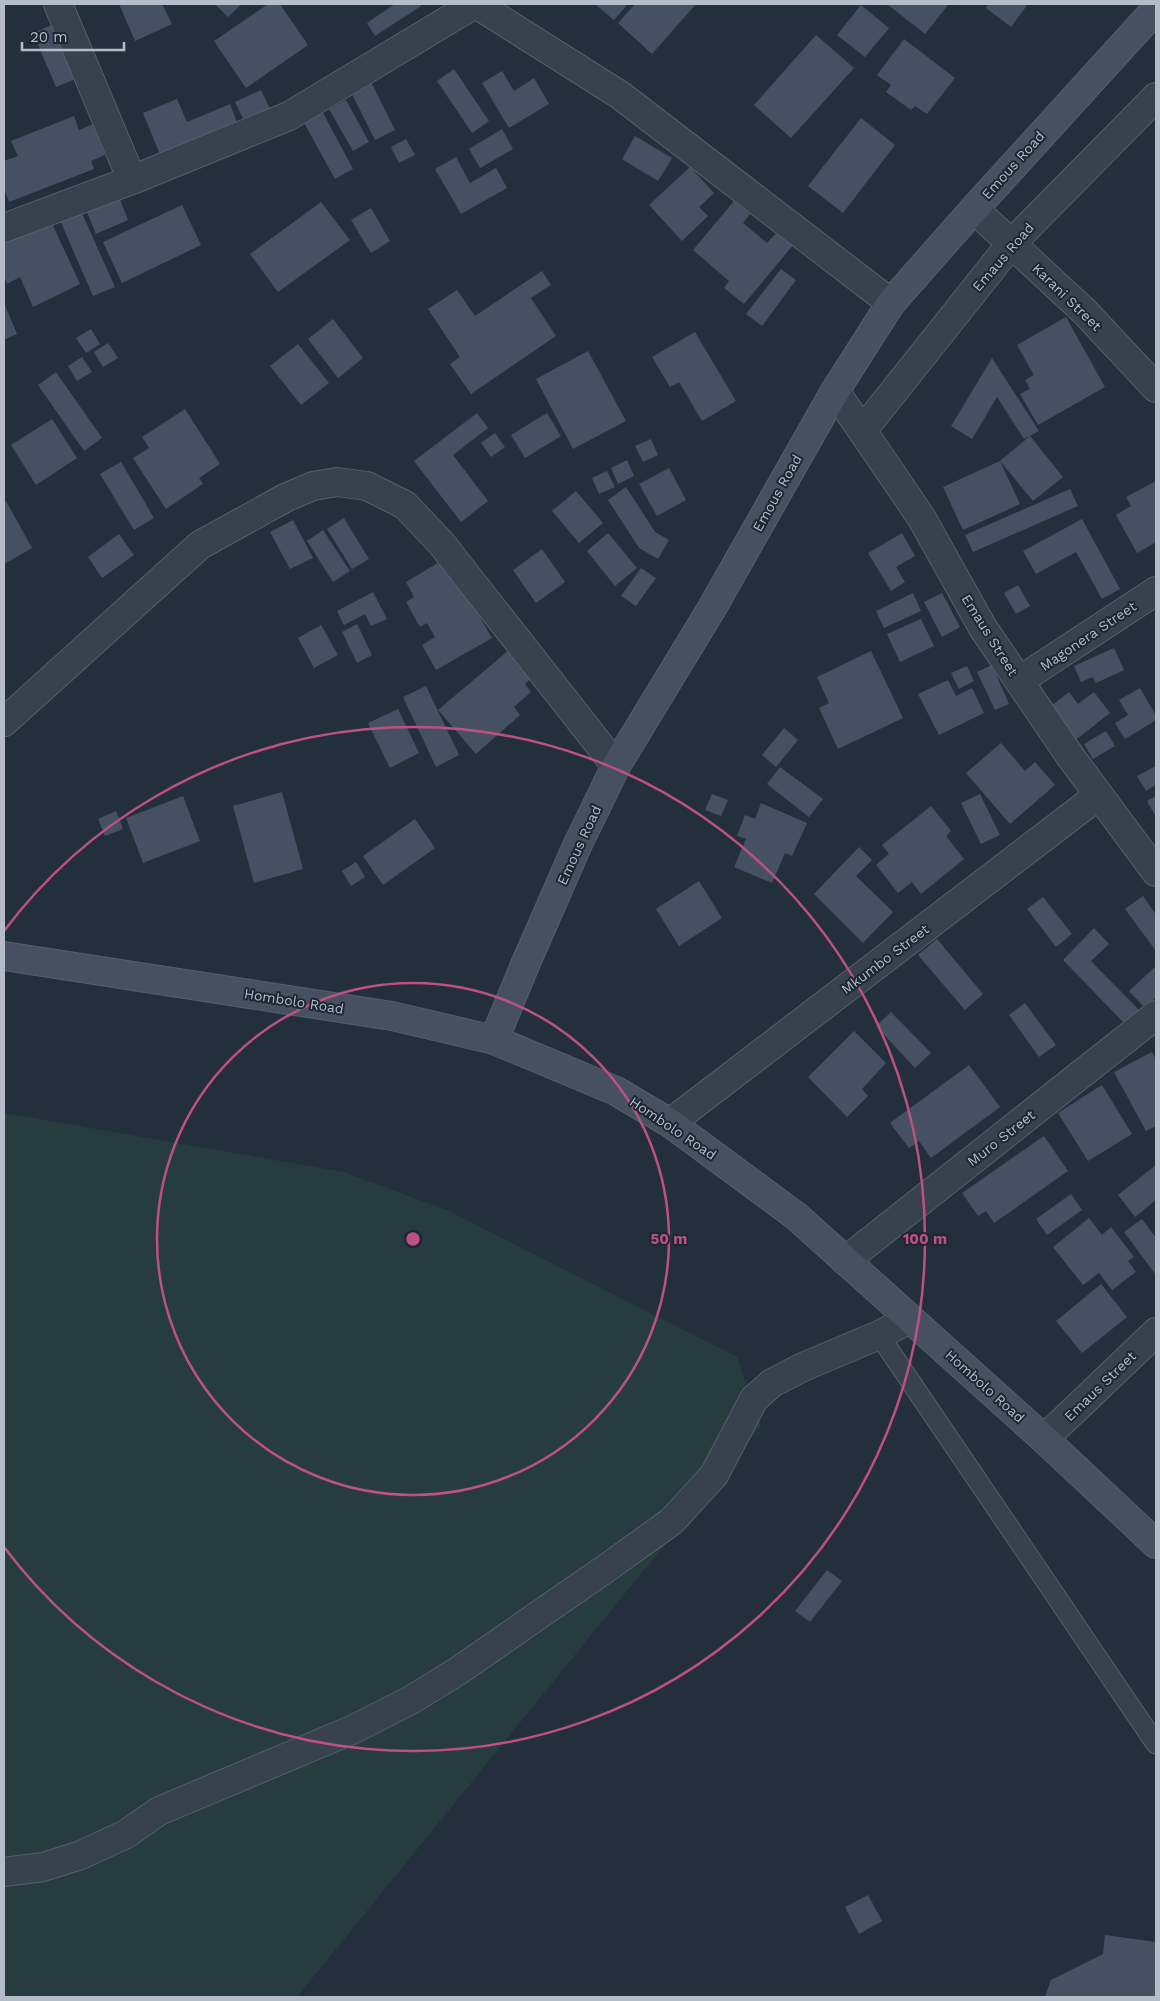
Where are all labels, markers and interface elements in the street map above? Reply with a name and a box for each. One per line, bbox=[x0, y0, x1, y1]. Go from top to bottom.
scale bar bbox=[22, 20, 125, 52]
text: 20 m bbox=[30, 28, 68, 46]
street label: Emous Road bbox=[978, 128, 1048, 202]
street label: Emaus Road bbox=[969, 220, 1037, 294]
street label: Karani Street bbox=[1029, 260, 1105, 334]
street label: Emous Road bbox=[749, 452, 805, 534]
street label: Emaus Street bbox=[959, 591, 1022, 679]
street label: Magonera Street bbox=[1037, 598, 1139, 674]
street label: Emous Road bbox=[554, 803, 604, 887]
street label: Mkumbo Street bbox=[838, 921, 932, 997]
street label: Hombolo Road bbox=[243, 985, 345, 1017]
street label: Hombolo Road bbox=[627, 1093, 719, 1163]
street label: Muro Street bbox=[964, 1107, 1038, 1169]
centre of rings bbox=[404, 1230, 422, 1248]
text: 50 m bbox=[651, 1230, 687, 1248]
text: 100 m bbox=[903, 1230, 947, 1248]
street label: Hombolo Road bbox=[942, 1346, 1028, 1426]
street label: Emaus Street bbox=[1061, 1348, 1139, 1424]

